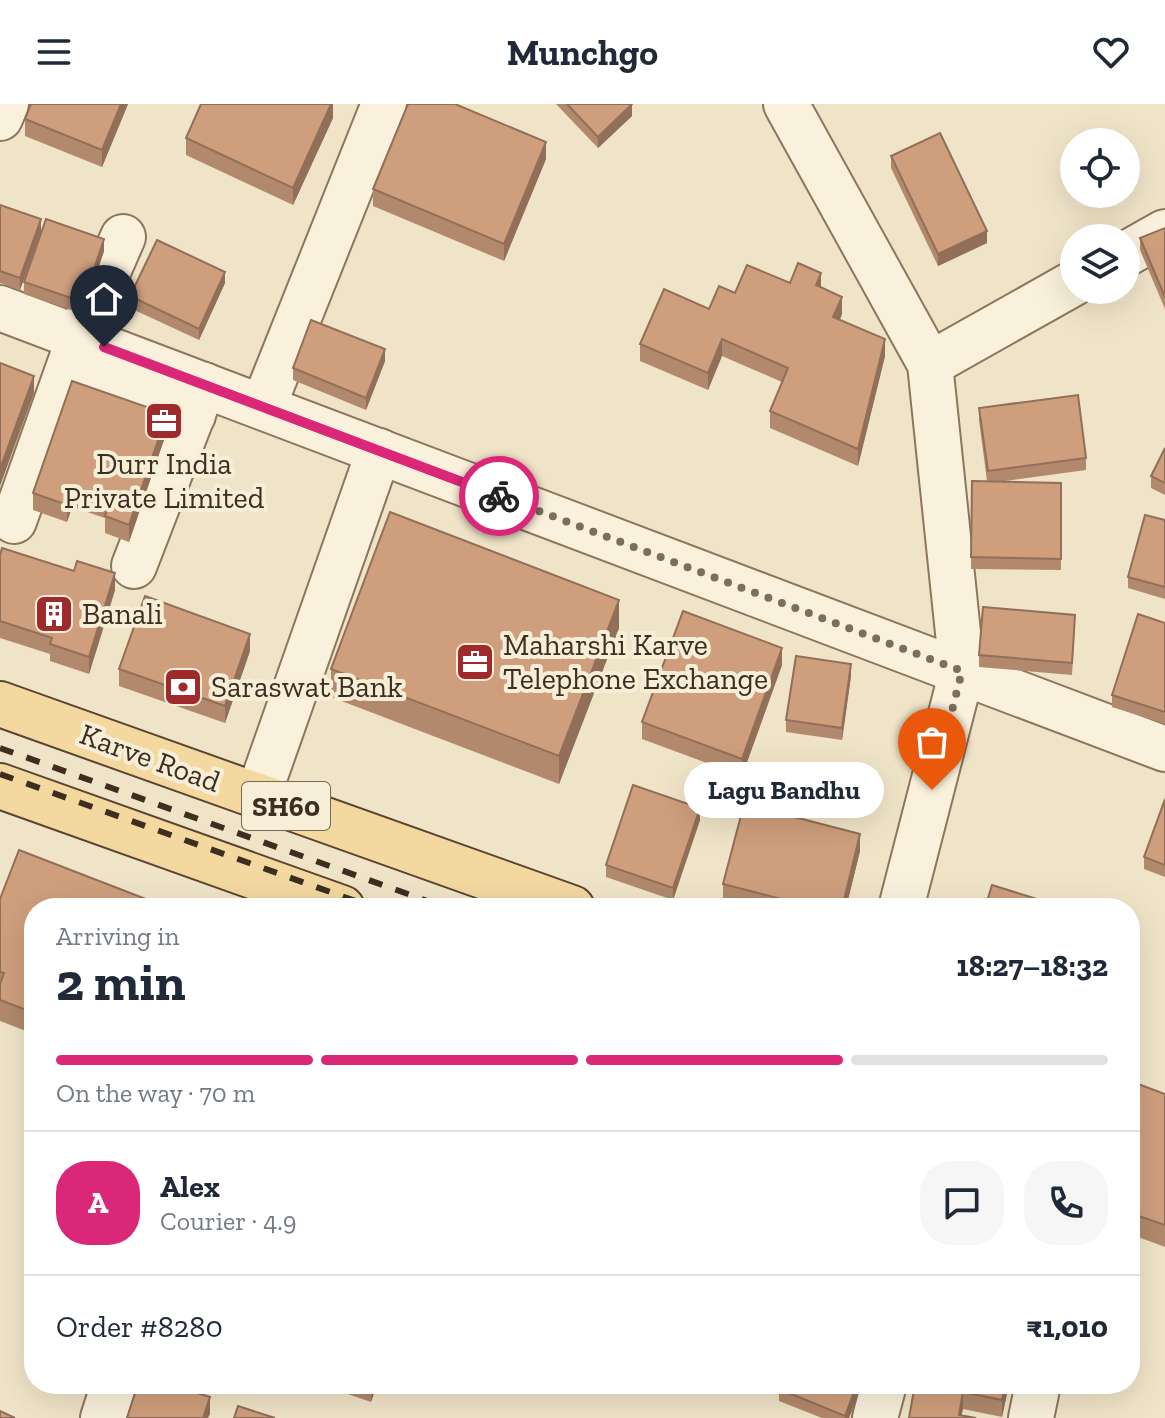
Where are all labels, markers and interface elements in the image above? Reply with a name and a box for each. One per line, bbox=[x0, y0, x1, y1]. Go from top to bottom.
icon: menu bbox=[32, 30, 76, 74]
icon: heart bbox=[1089, 30, 1133, 74]
text: Munchgo bbox=[507, 31, 658, 74]
map controls bbox=[1060, 128, 1140, 304]
button: locate bbox=[1060, 128, 1140, 208]
button: layers bbox=[1060, 224, 1140, 304]
pin bbox=[70, 265, 138, 347]
icon: home bbox=[82, 277, 126, 321]
office icon: Durr India Private Limited bbox=[143, 400, 185, 442]
place label: Durr India Private Limited bbox=[64, 446, 265, 516]
courier bbox=[459, 456, 539, 536]
icon: bike bbox=[477, 474, 521, 518]
building icon: Banali bbox=[33, 593, 75, 635]
place label: Banali bbox=[82, 596, 163, 632]
place label: Maharshi Karve Telephone Exchange bbox=[503, 627, 768, 697]
office icon: Maharshi Karve Telephone Exchange bbox=[454, 641, 496, 683]
bank icon: Saraswat Bank bbox=[162, 666, 204, 708]
place label: Saraswat Bank bbox=[211, 669, 403, 705]
pin bbox=[898, 708, 966, 790]
street label: Karve Road bbox=[75, 716, 225, 800]
icon: bag bbox=[910, 720, 954, 764]
callout: Lagu Bandhu bbox=[684, 762, 884, 818]
text: Lagu Bandhu bbox=[708, 774, 860, 806]
road number: SH60 bbox=[242, 782, 330, 830]
text: Arriving in bbox=[56, 920, 179, 952]
text: 18:27–18:32 bbox=[957, 948, 1108, 984]
text: 2 min bbox=[56, 951, 186, 1013]
text: On the way · 70 m bbox=[56, 1077, 255, 1109]
button: chat bbox=[920, 1161, 1004, 1245]
button: phone bbox=[1024, 1161, 1108, 1245]
text: Alex bbox=[160, 1169, 220, 1205]
text: A bbox=[88, 1185, 108, 1221]
text: Courier · 4.9 bbox=[160, 1205, 296, 1237]
text: Order #8280 bbox=[56, 1309, 223, 1345]
text: ₹1,010 bbox=[1026, 1309, 1108, 1345]

